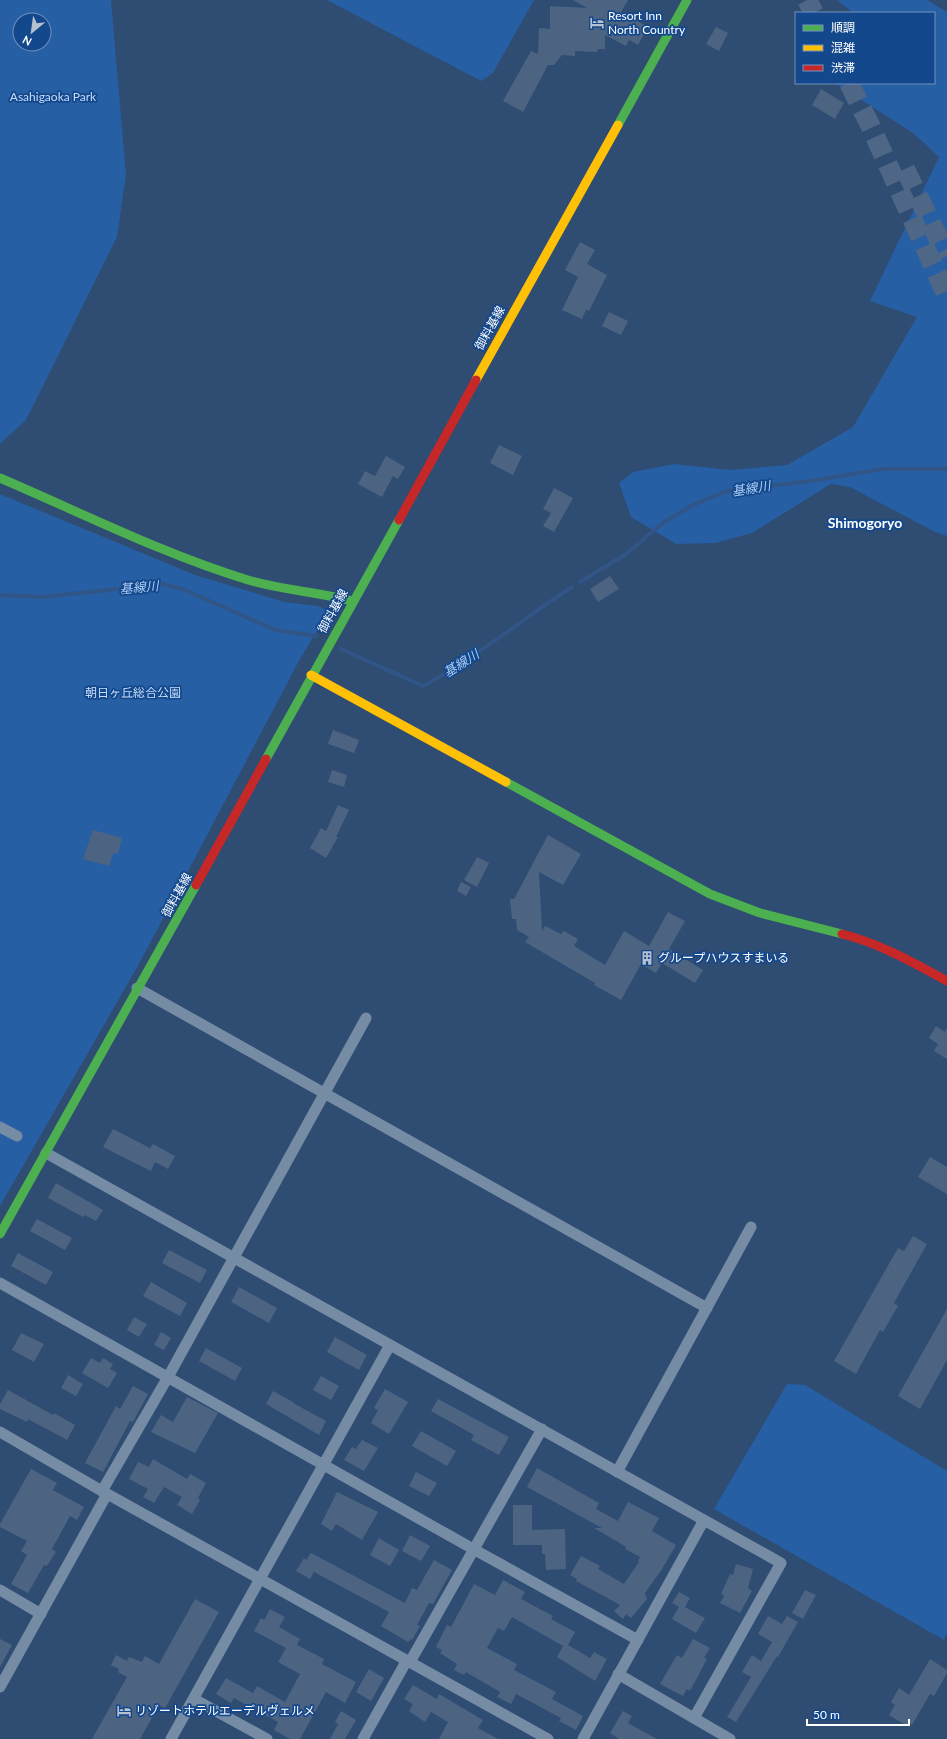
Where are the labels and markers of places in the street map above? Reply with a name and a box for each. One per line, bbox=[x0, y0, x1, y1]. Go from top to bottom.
place label: Resort Inn North Country bbox=[608, 8, 686, 37]
hotel icon: Resort Inn North Country bbox=[589, 15, 605, 31]
building icon: グループハウスすまいる bbox=[639, 950, 655, 966]
place label: グループハウスすまいる bbox=[658, 950, 789, 965]
hotel icon: リゾートホテルエーデルヴェルメ bbox=[116, 1703, 132, 1719]
place label: リゾートホテルエーデルヴェルメ bbox=[135, 1703, 315, 1718]

